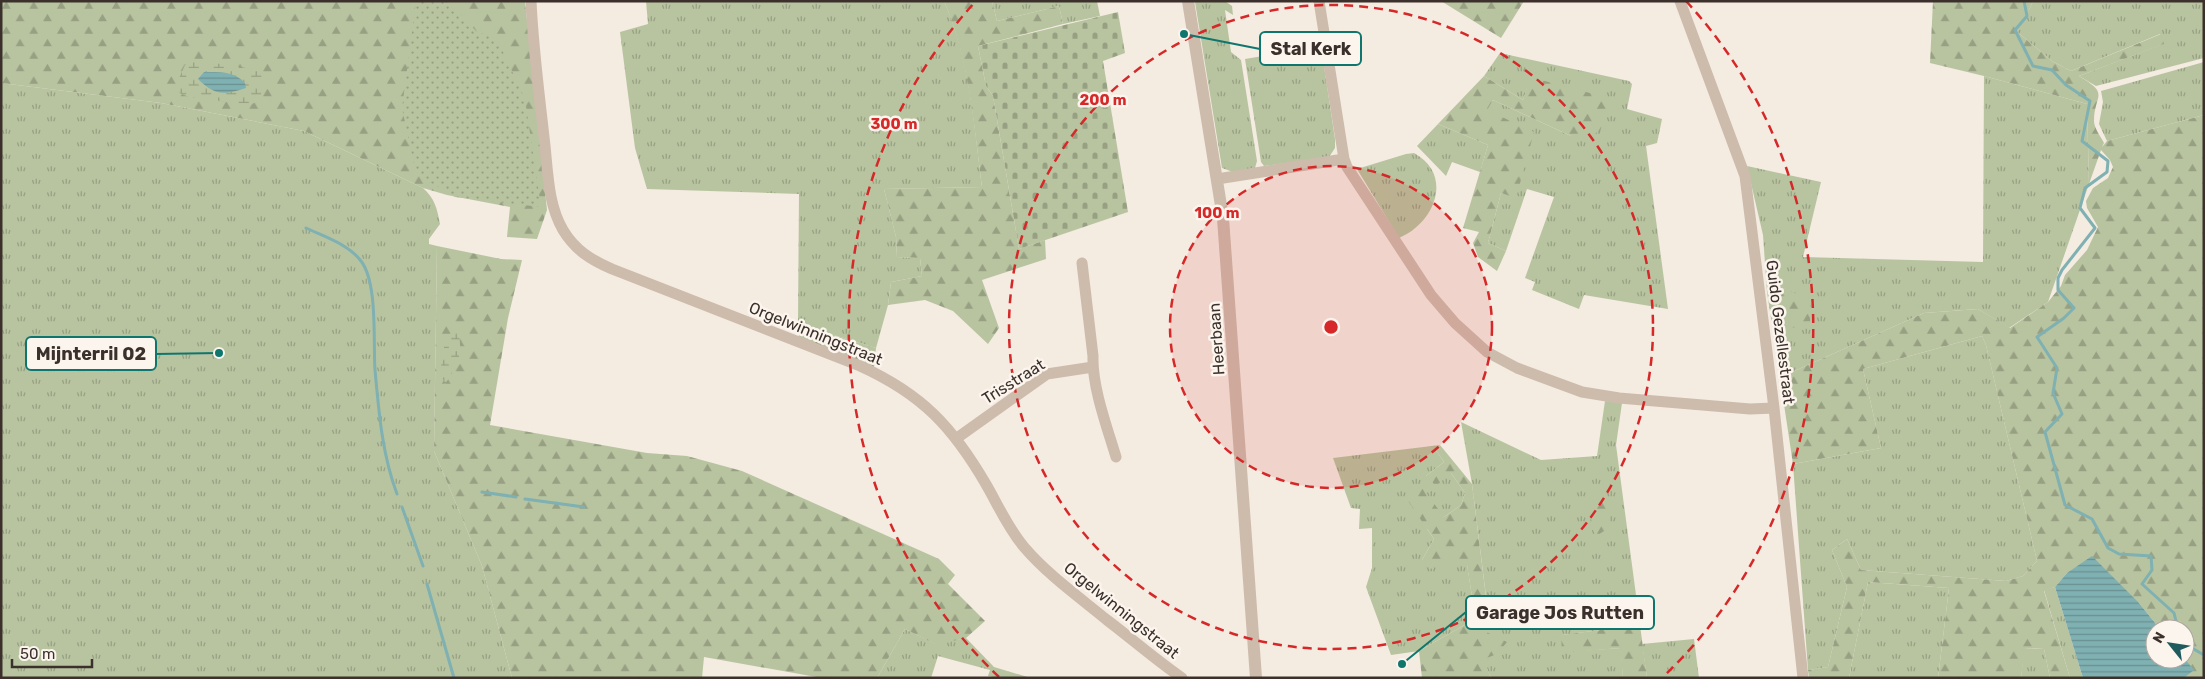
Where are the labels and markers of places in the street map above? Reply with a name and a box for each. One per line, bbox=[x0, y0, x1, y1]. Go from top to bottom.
callout: Stal Kerk bbox=[1260, 32, 1361, 65]
centre of rings bbox=[1322, 318, 1340, 336]
callout: Mijnterril 02 bbox=[26, 337, 156, 370]
callout: Garage Jos Rutten bbox=[1466, 596, 1654, 629]

